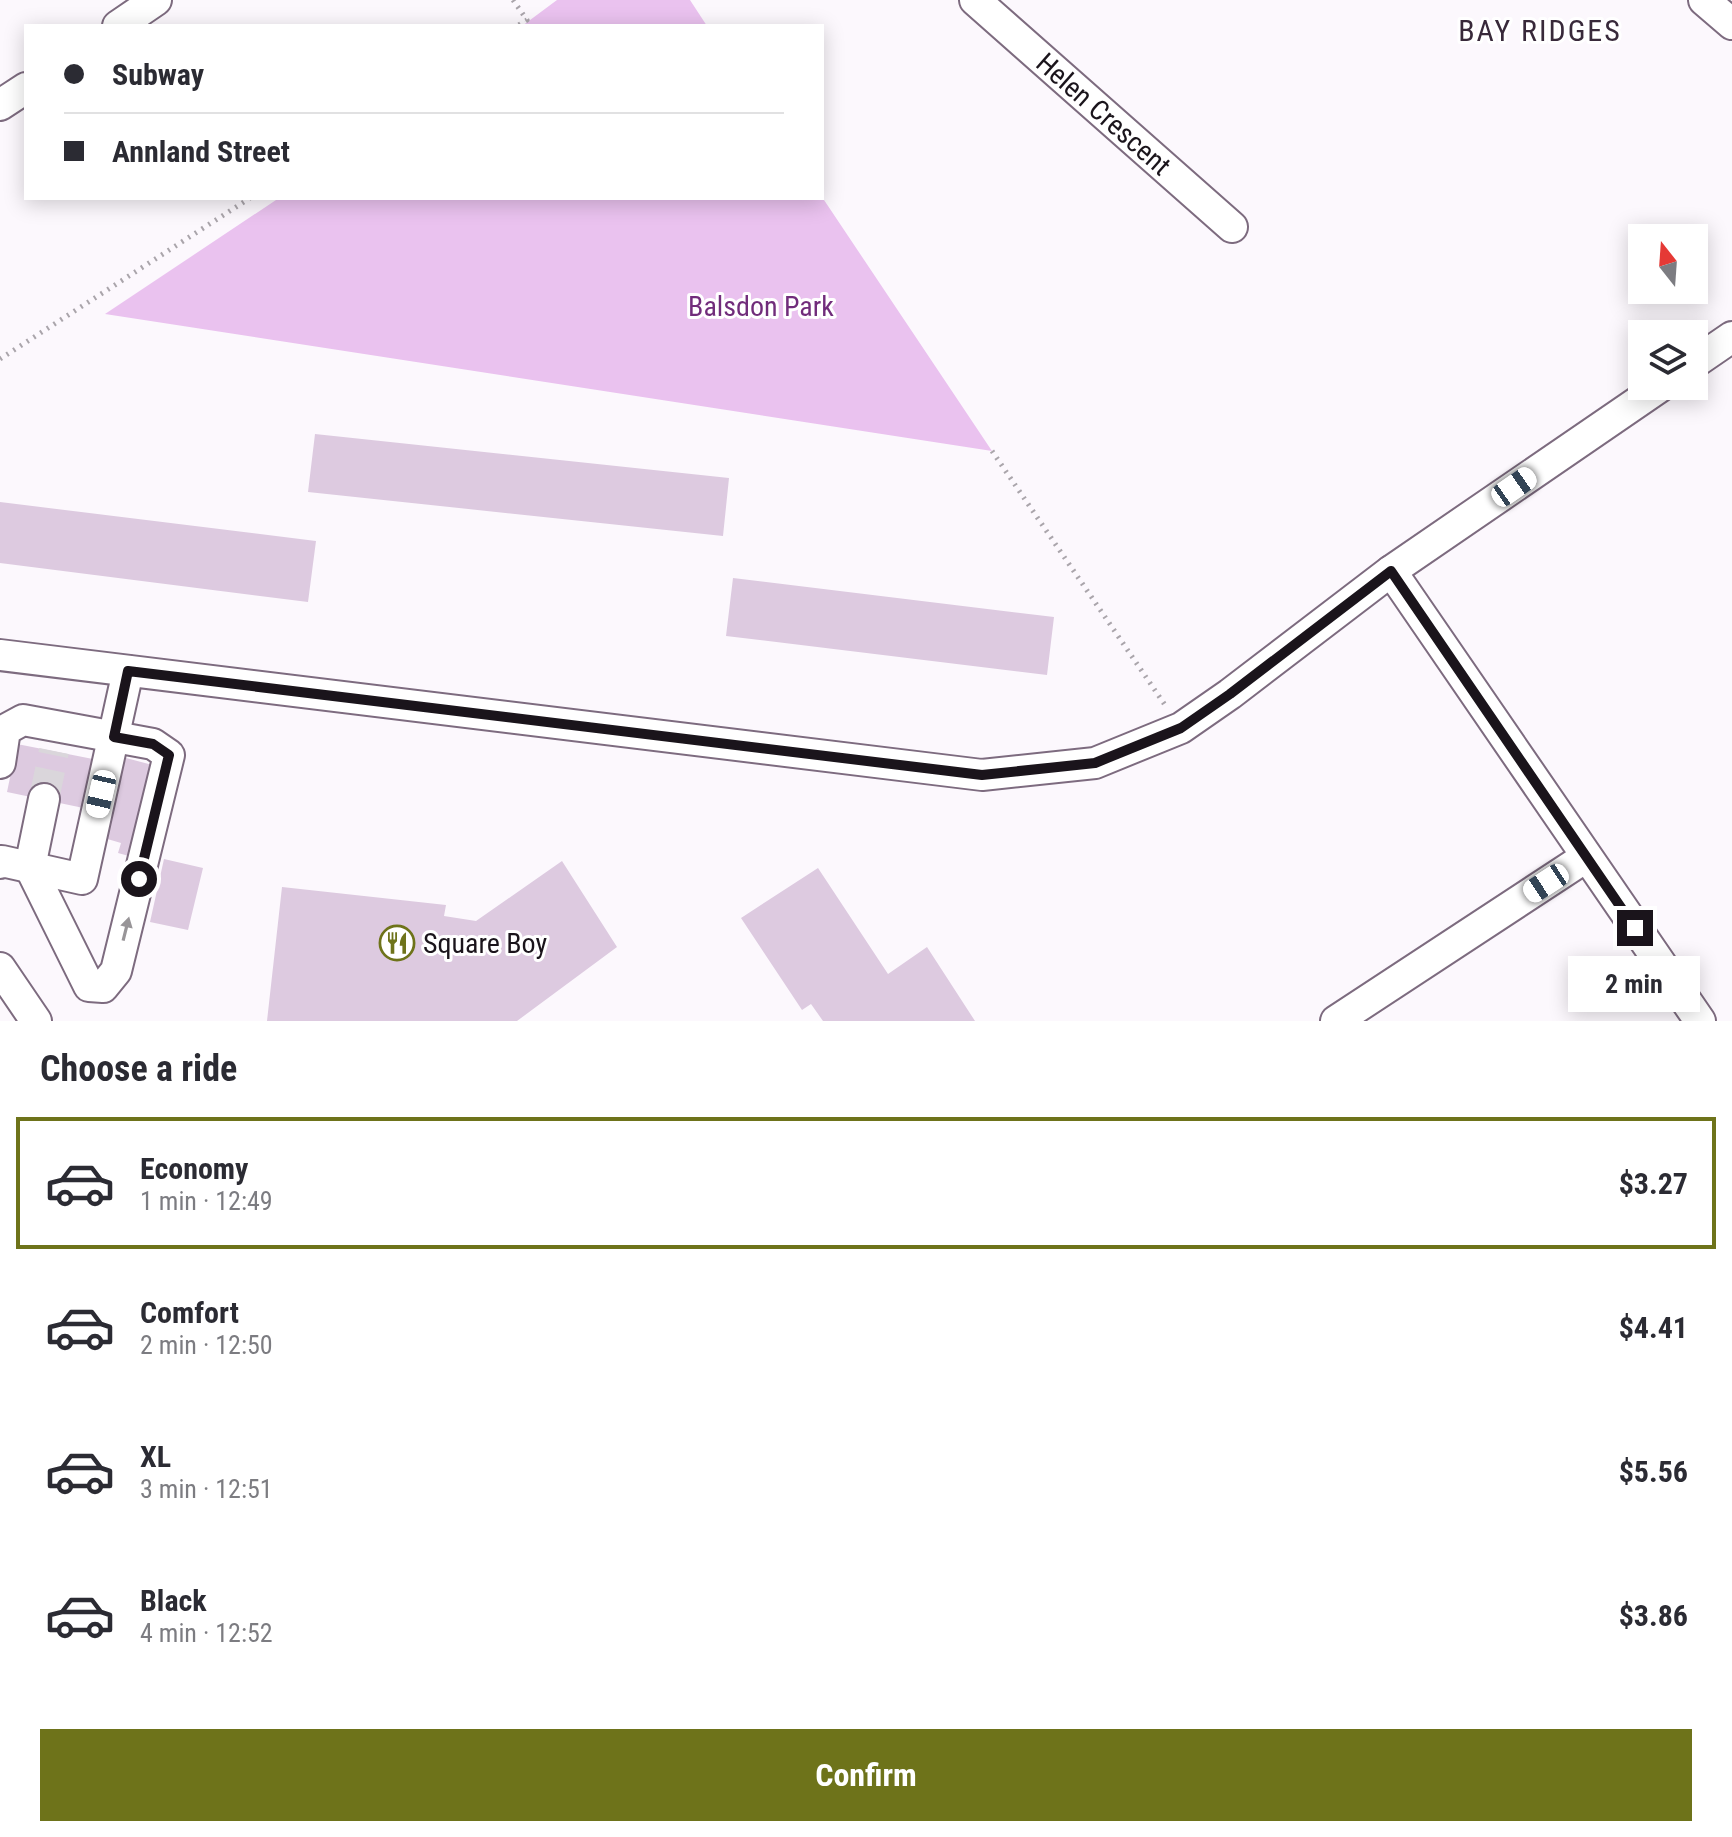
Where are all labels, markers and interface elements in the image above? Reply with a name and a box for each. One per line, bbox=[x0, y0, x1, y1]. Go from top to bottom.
district label: BAY RIDGES bbox=[1458, 13, 1622, 48]
street label: Helen Crescent bbox=[1030, 46, 1178, 182]
text: Subway bbox=[112, 57, 204, 92]
text: Annland Street bbox=[112, 134, 290, 169]
north arrow bbox=[1628, 224, 1708, 304]
map controls bbox=[1628, 224, 1708, 400]
park label: Balsdon Park bbox=[688, 290, 834, 323]
button: layers bbox=[1628, 320, 1708, 400]
car bbox=[1487, 463, 1541, 511]
car bbox=[84, 768, 118, 820]
car bbox=[1519, 860, 1573, 906]
route start bbox=[121, 861, 157, 897]
route end bbox=[1617, 910, 1653, 946]
one-way arrow bbox=[121, 916, 133, 941]
restaurant icon: Square Boy bbox=[378, 924, 416, 962]
place label: Square Boy bbox=[423, 927, 547, 960]
callout: 2 min bbox=[1569, 956, 1701, 1012]
text: 2 min bbox=[1605, 969, 1663, 999]
text: Choose a ride bbox=[40, 1048, 237, 1090]
icon: car bbox=[44, 1147, 116, 1219]
text: Economy bbox=[140, 1151, 248, 1186]
text: $3.27 bbox=[1619, 1166, 1688, 1201]
text: 1 min · 12:49 bbox=[140, 1186, 273, 1216]
icon: car bbox=[44, 1291, 116, 1363]
text: Comfort bbox=[140, 1295, 239, 1330]
text: $4.41 bbox=[1619, 1310, 1688, 1345]
text: 2 min · 12:50 bbox=[140, 1330, 273, 1360]
icon: car bbox=[44, 1435, 116, 1507]
text: XL bbox=[140, 1439, 171, 1474]
text: $5.56 bbox=[1619, 1454, 1688, 1489]
text: 3 min · 12:51 bbox=[140, 1474, 273, 1504]
icon: car bbox=[44, 1579, 116, 1651]
text: Black bbox=[140, 1583, 207, 1618]
text: $3.86 bbox=[1619, 1598, 1688, 1633]
text: 4 min · 12:52 bbox=[140, 1618, 273, 1648]
button: Confirm bbox=[40, 1729, 1692, 1821]

